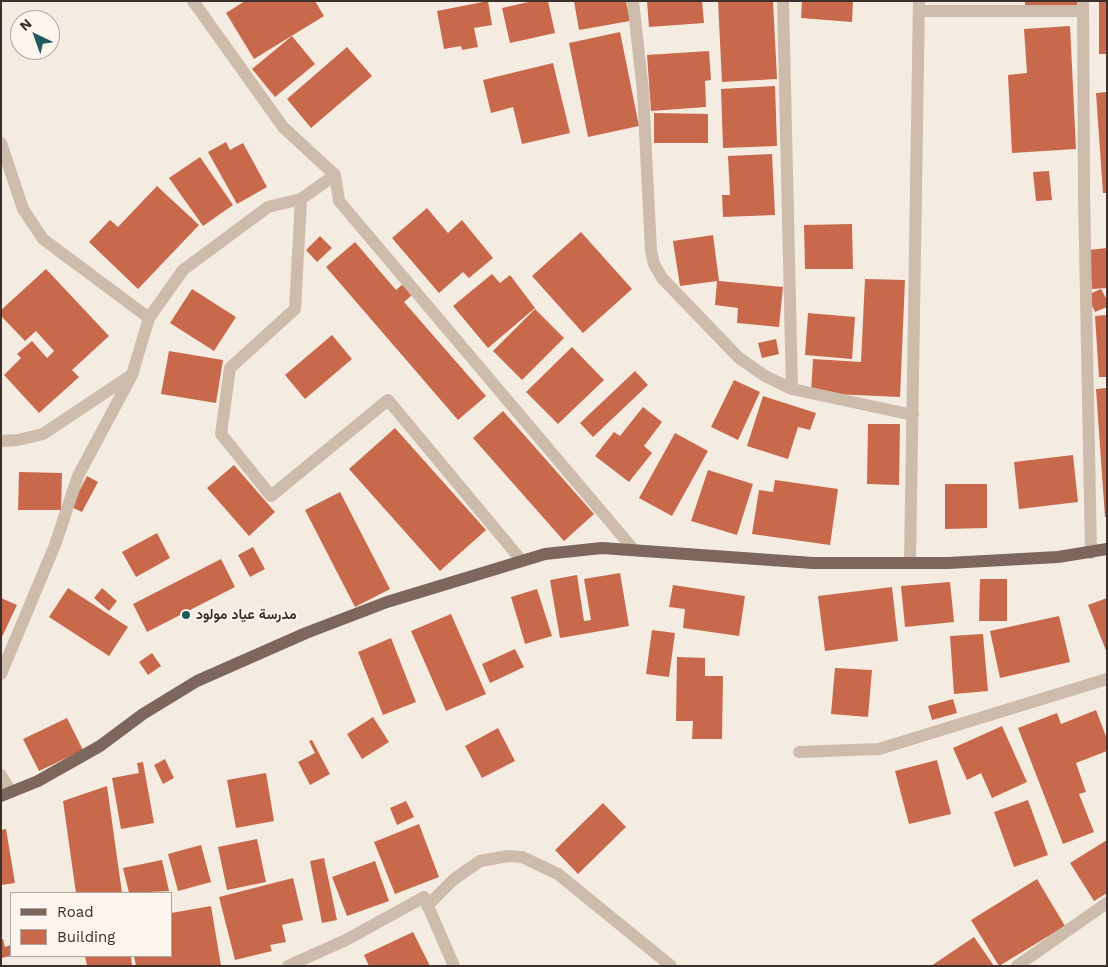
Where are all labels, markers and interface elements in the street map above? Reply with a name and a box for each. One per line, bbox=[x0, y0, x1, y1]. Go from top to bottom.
north arrow bbox=[10, 10, 60, 60]
text: N bbox=[16, 15, 35, 34]
place label: مدرسة عياد مولود bbox=[196, 607, 297, 623]
marker: مدرسة عياد مولود bbox=[180, 609, 192, 621]
legend bbox=[10, 892, 172, 957]
text: Road bbox=[57, 903, 94, 921]
text: Building bbox=[57, 928, 115, 946]

